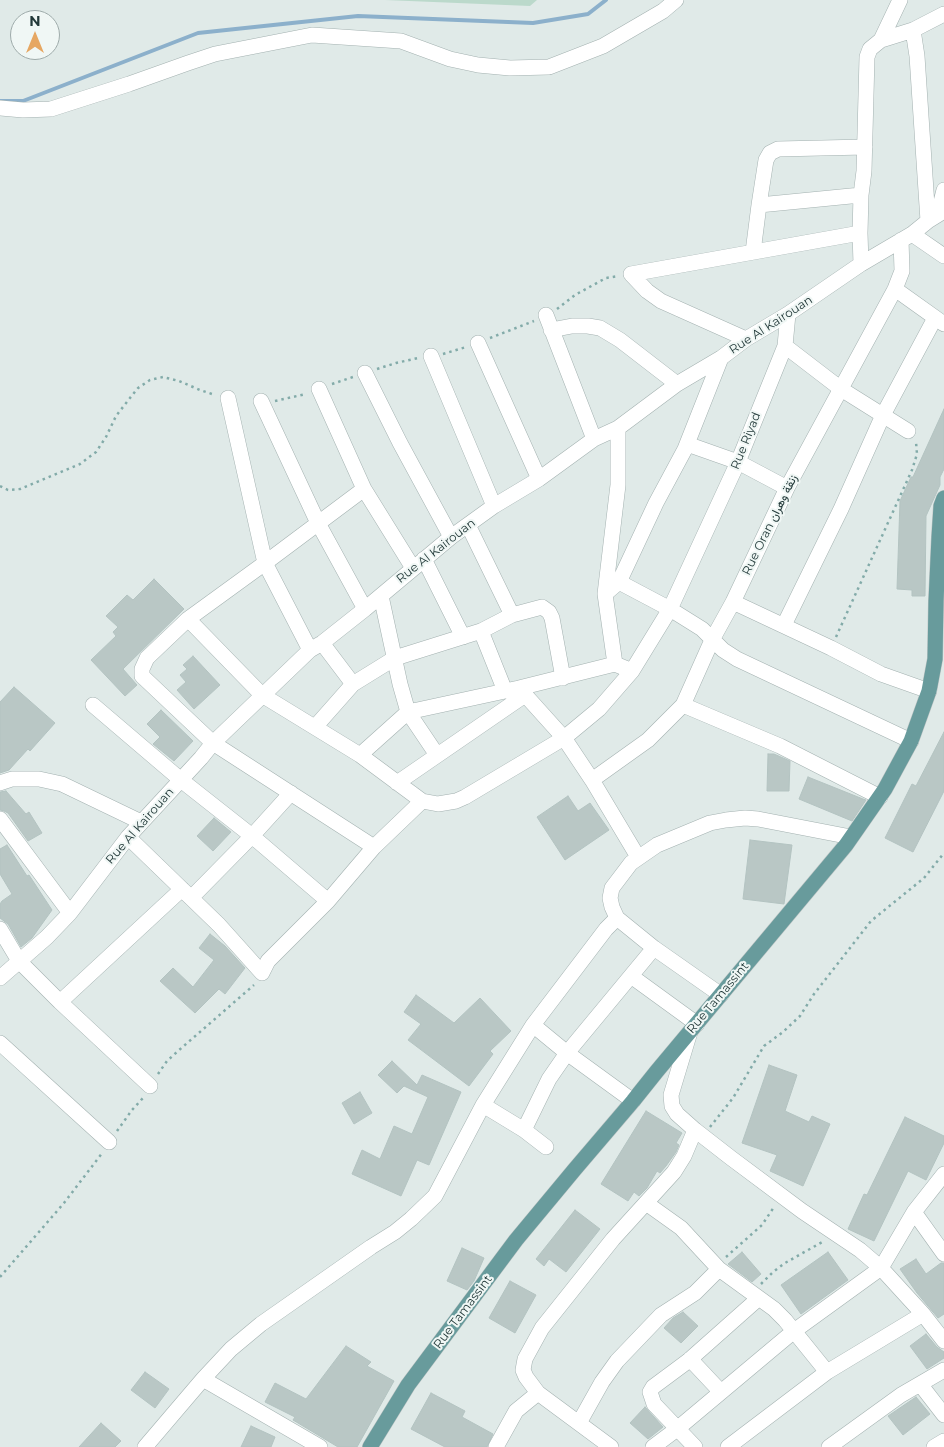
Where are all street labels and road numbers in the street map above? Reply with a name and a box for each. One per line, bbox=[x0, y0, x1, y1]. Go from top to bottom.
street label: Rue Al Kairouan bbox=[727, 293, 815, 357]
street label: Rue Riyad bbox=[728, 410, 764, 472]
street label: Rue Oran زنقة وهران bbox=[739, 472, 801, 578]
street label: Rue Al Kairouan bbox=[394, 516, 478, 586]
street label: Rue Al Kairouan bbox=[103, 785, 177, 867]
street label: Rue Tamassint bbox=[684, 959, 752, 1037]
street label: Rue Tamassint bbox=[431, 1272, 495, 1352]

